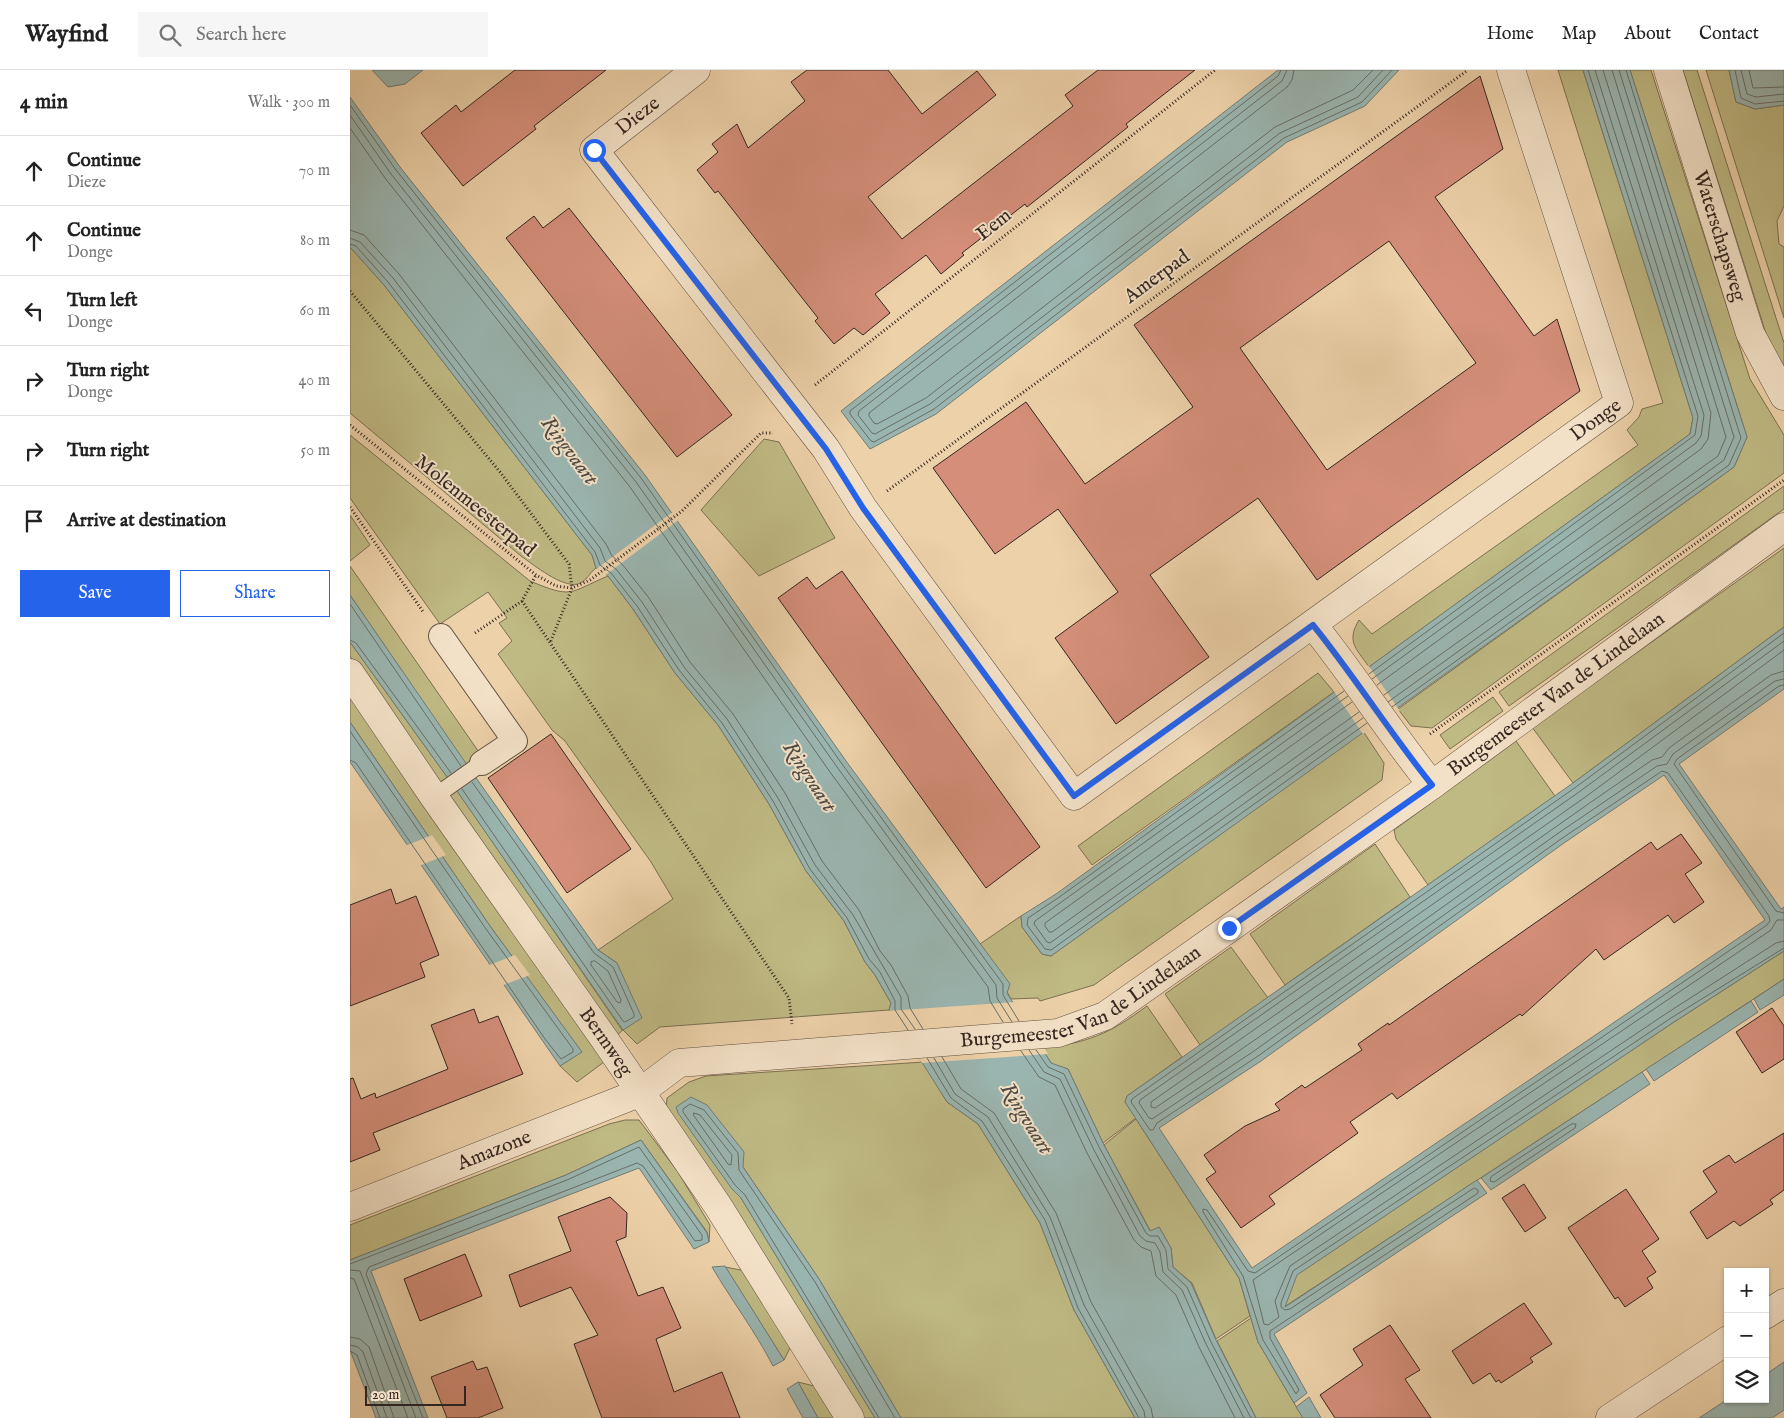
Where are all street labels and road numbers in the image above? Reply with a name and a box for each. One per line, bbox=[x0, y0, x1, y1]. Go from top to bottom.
street label: Dieze bbox=[611, 91, 665, 141]
street label: Waterschapsweg bbox=[1688, 168, 1752, 306]
street label: Eem bbox=[971, 203, 1017, 247]
street label: Amerpad bbox=[1118, 244, 1195, 310]
street label: Donge bbox=[1565, 393, 1626, 447]
street label: Molenmeesterpad bbox=[409, 449, 541, 563]
street label: Burgemeester Van de Lindelaan bbox=[1443, 606, 1670, 782]
street label: Burgemeester Van de Lindelaan bbox=[959, 939, 1206, 1053]
street label: Bermweg bbox=[574, 1003, 639, 1082]
street label: Amazone bbox=[453, 1124, 535, 1176]

